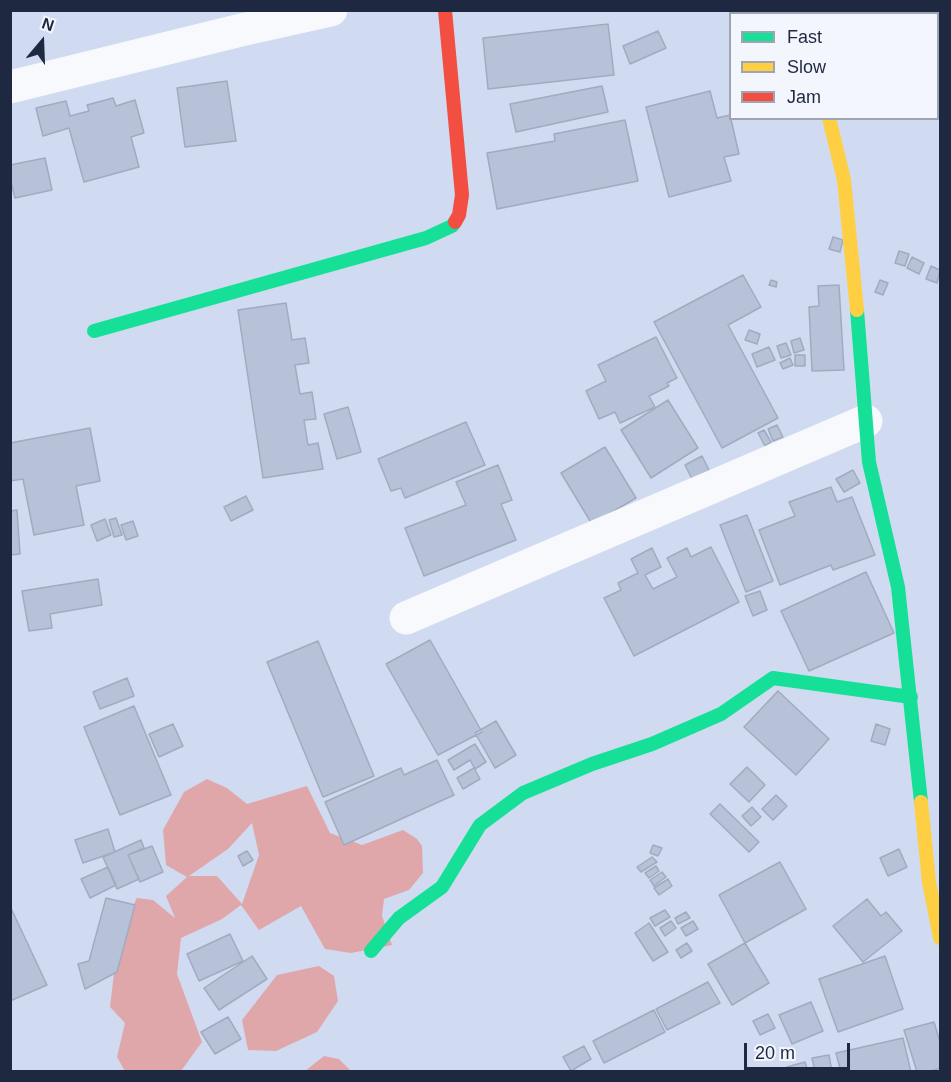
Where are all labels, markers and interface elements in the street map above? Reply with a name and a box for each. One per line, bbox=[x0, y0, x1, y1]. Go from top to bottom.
north arrow bbox=[12, 12, 72, 72]
legend bbox=[729, 12, 939, 120]
text: N bbox=[40, 15, 56, 34]
text: Fast bbox=[787, 27, 822, 47]
text: Slow bbox=[787, 57, 826, 77]
text: Jam bbox=[787, 87, 821, 107]
scale bar bbox=[747, 1031, 854, 1069]
text: 20 m bbox=[755, 1043, 795, 1063]

